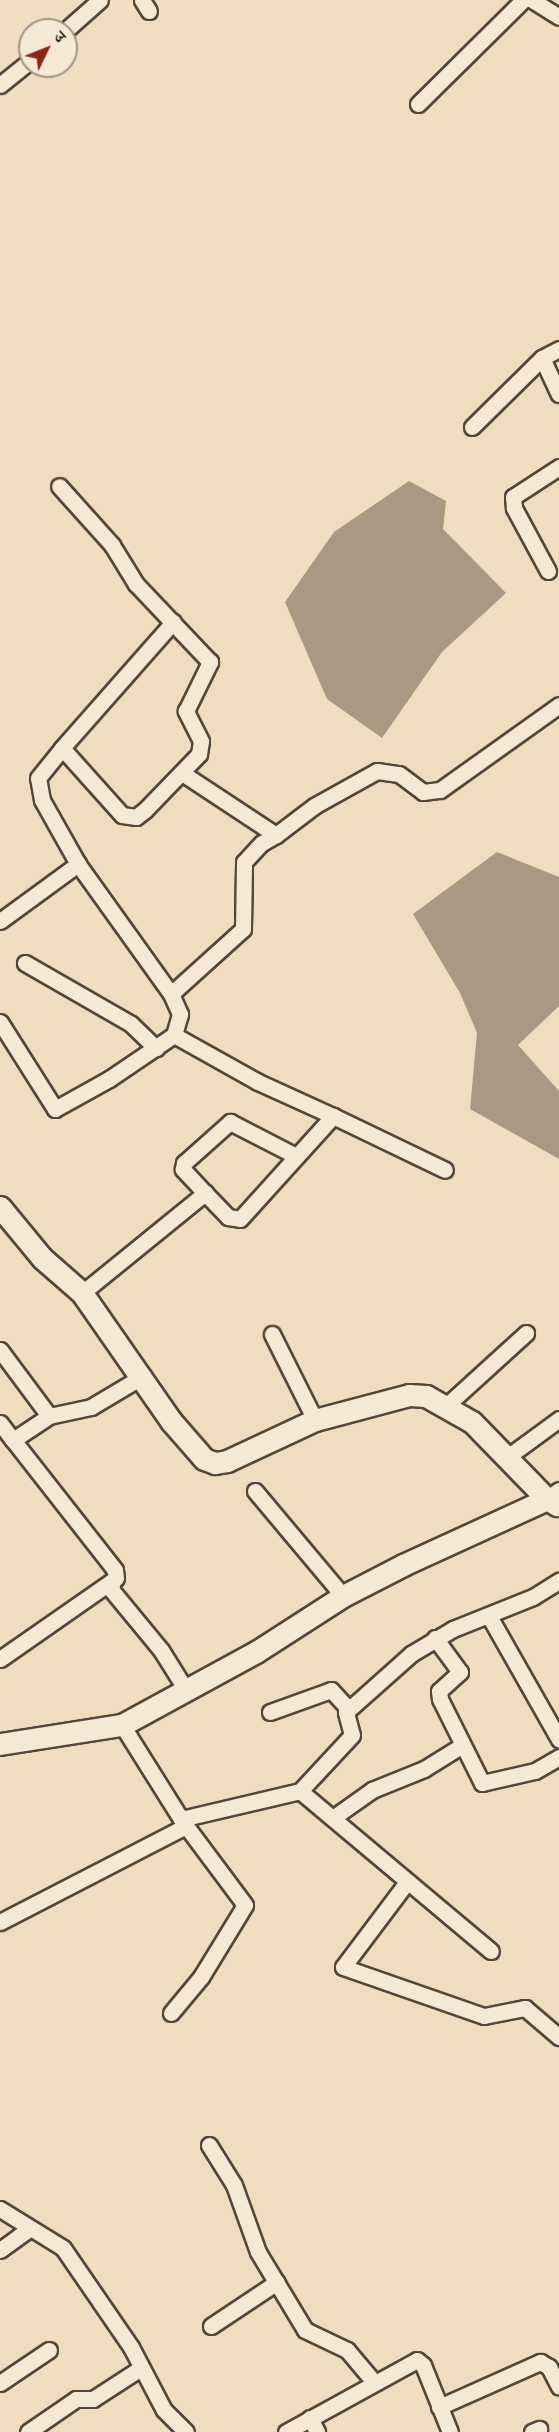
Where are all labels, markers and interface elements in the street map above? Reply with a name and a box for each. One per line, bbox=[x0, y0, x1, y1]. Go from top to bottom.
north arrow bbox=[18, 18, 78, 78]
text: उ bbox=[50, 27, 70, 47]

